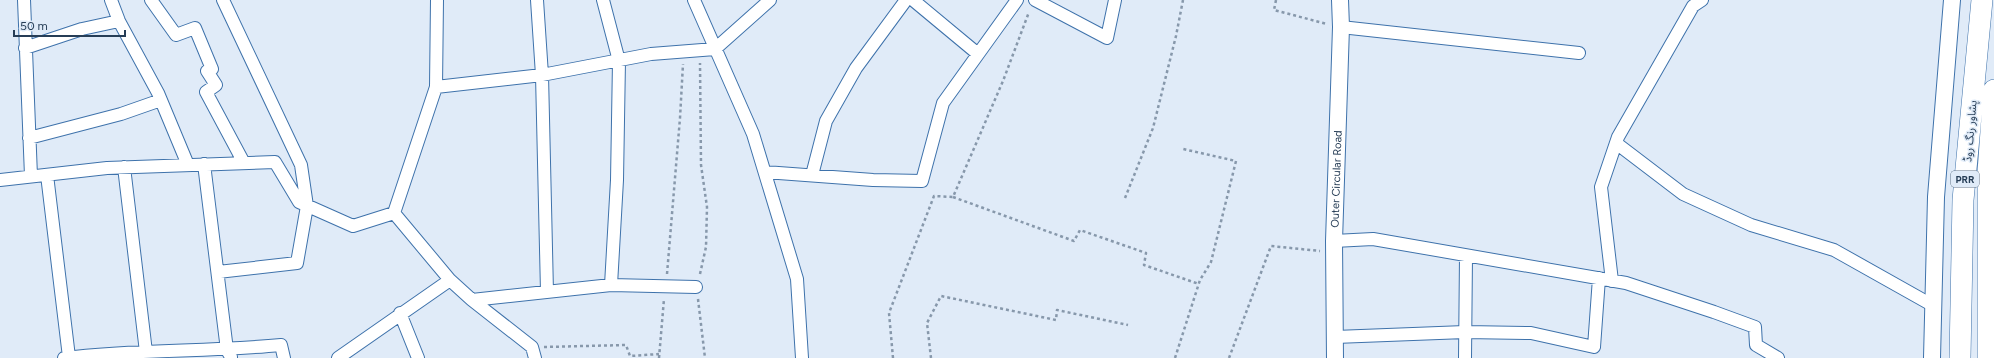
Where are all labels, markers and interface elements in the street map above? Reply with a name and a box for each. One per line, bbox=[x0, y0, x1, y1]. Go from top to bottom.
scale bar bbox=[14, 12, 125, 38]
text: 50 m bbox=[20, 19, 48, 33]
street label: پشاور رنگ روڈ bbox=[1961, 100, 1981, 163]
street label: Outer Circular Road bbox=[1328, 130, 1345, 228]
road number: PRR bbox=[1951, 171, 1979, 187]

